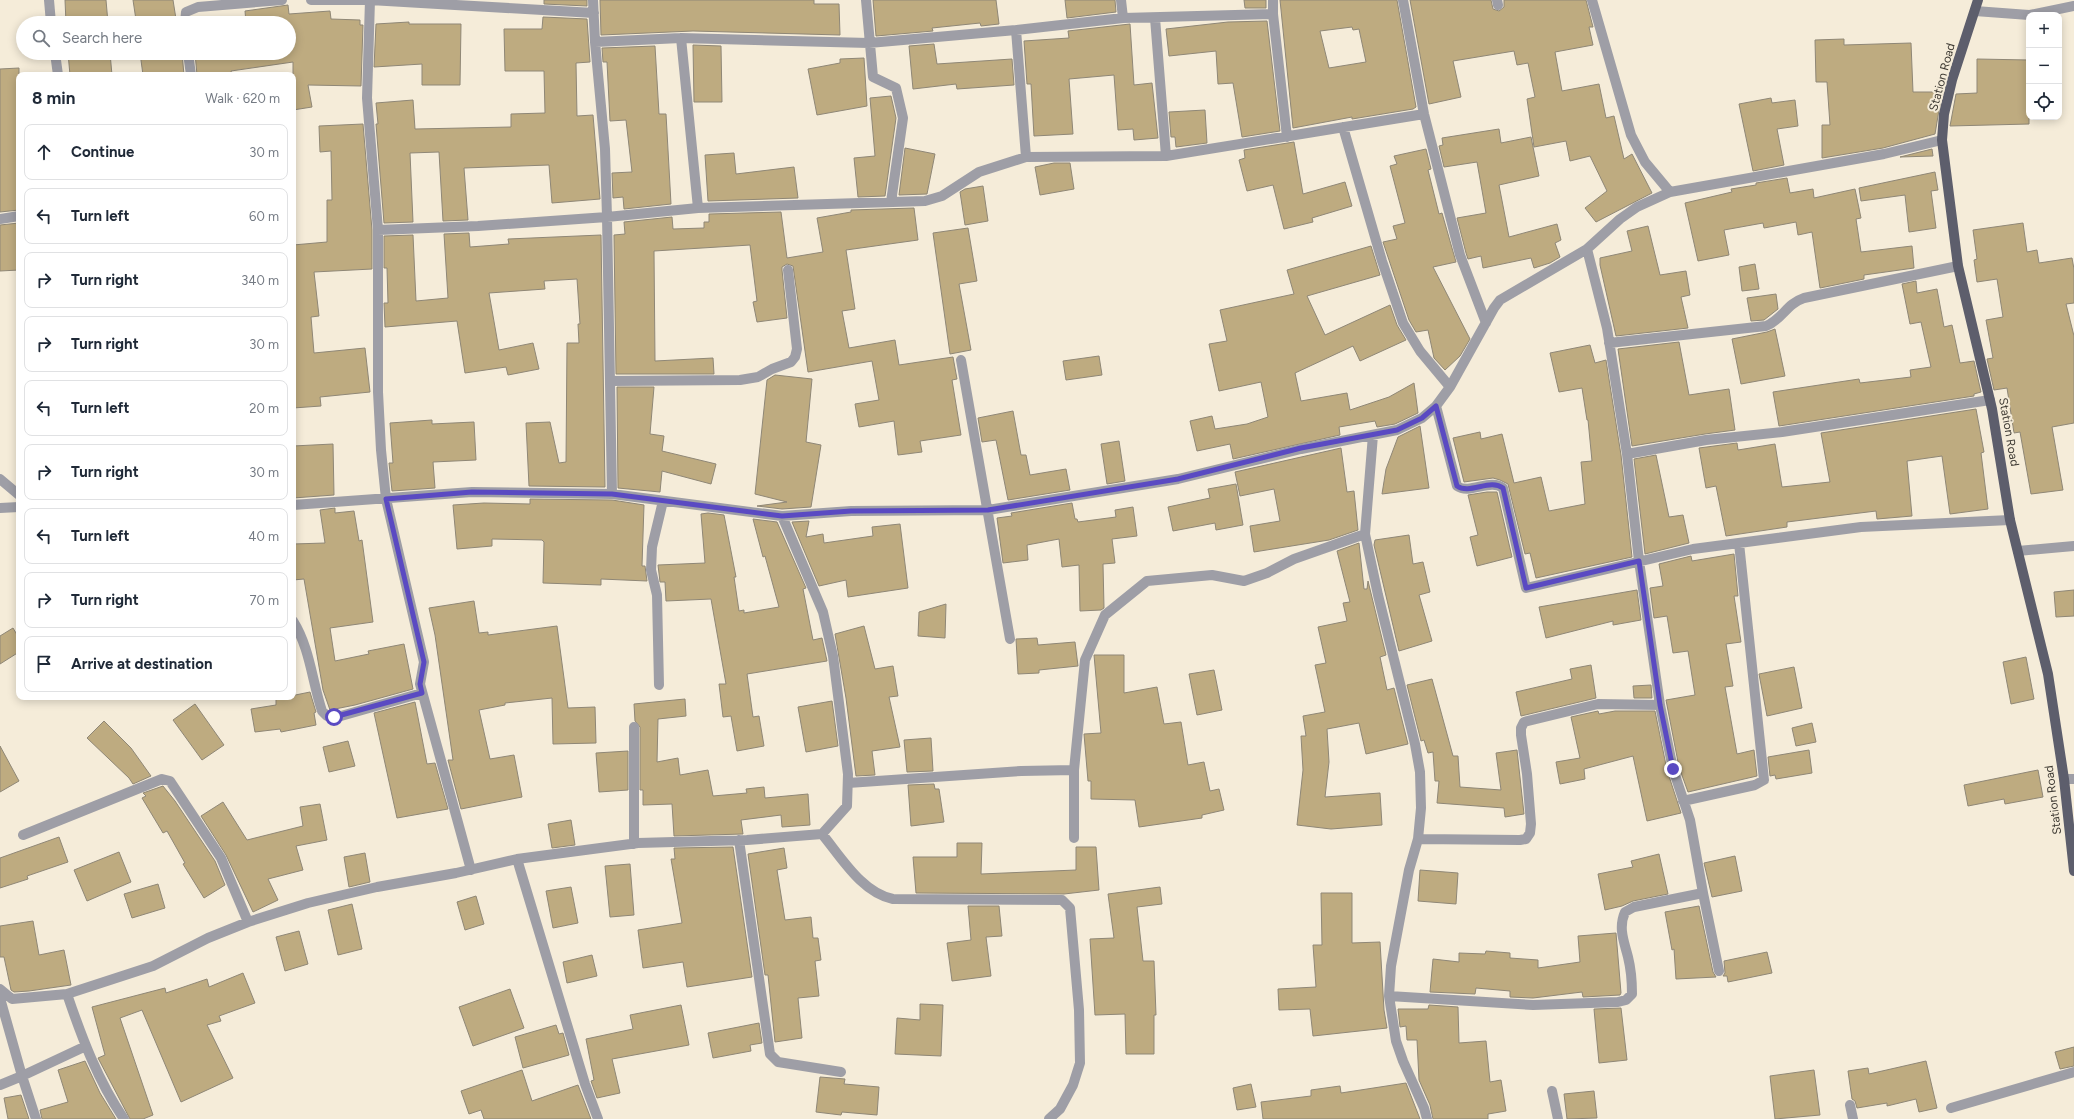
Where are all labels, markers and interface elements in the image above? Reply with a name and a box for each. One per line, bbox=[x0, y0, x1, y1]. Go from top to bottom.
map controls bbox=[2026, 12, 2062, 120]
button: + bbox=[2026, 12, 2062, 48]
search box bbox=[16, 16, 296, 60]
icon: search bbox=[30, 27, 52, 49]
text: Search here bbox=[62, 29, 142, 47]
street label: Station Road bbox=[1926, 42, 1958, 112]
button: − bbox=[2026, 48, 2062, 84]
button: locate bbox=[2026, 84, 2062, 120]
text: 8 min bbox=[32, 88, 75, 108]
text: Walk · 620 m bbox=[205, 91, 280, 106]
icon: ahead bbox=[33, 141, 55, 163]
text: Continue bbox=[71, 143, 134, 161]
text: 30 m bbox=[249, 145, 279, 160]
icon: left bbox=[33, 205, 55, 227]
text: Turn left bbox=[71, 207, 129, 225]
text: 60 m bbox=[249, 209, 279, 224]
icon: right bbox=[33, 269, 55, 291]
text: Turn right bbox=[71, 271, 139, 289]
text: 340 m bbox=[241, 273, 279, 288]
icon: right bbox=[33, 333, 55, 355]
text: Turn right bbox=[71, 335, 139, 353]
text: 30 m bbox=[249, 337, 279, 352]
icon: left bbox=[33, 397, 55, 419]
street label: Station Road bbox=[1996, 397, 2022, 467]
text: Turn left bbox=[71, 399, 129, 417]
text: 20 m bbox=[249, 401, 279, 416]
icon: right bbox=[33, 461, 55, 483]
text: Turn right bbox=[71, 463, 139, 481]
text: 30 m bbox=[249, 465, 279, 480]
icon: left bbox=[33, 525, 55, 547]
text: Turn left bbox=[71, 527, 129, 545]
text: 40 m bbox=[248, 529, 279, 544]
icon: right bbox=[33, 589, 55, 611]
text: Turn right bbox=[71, 591, 139, 609]
text: 70 m bbox=[249, 593, 279, 608]
icon: arrive bbox=[33, 653, 55, 675]
text: Arrive at destination bbox=[71, 655, 212, 673]
route start bbox=[325, 708, 343, 726]
route end bbox=[1664, 760, 1682, 778]
street label: Station Road bbox=[2042, 765, 2064, 835]

